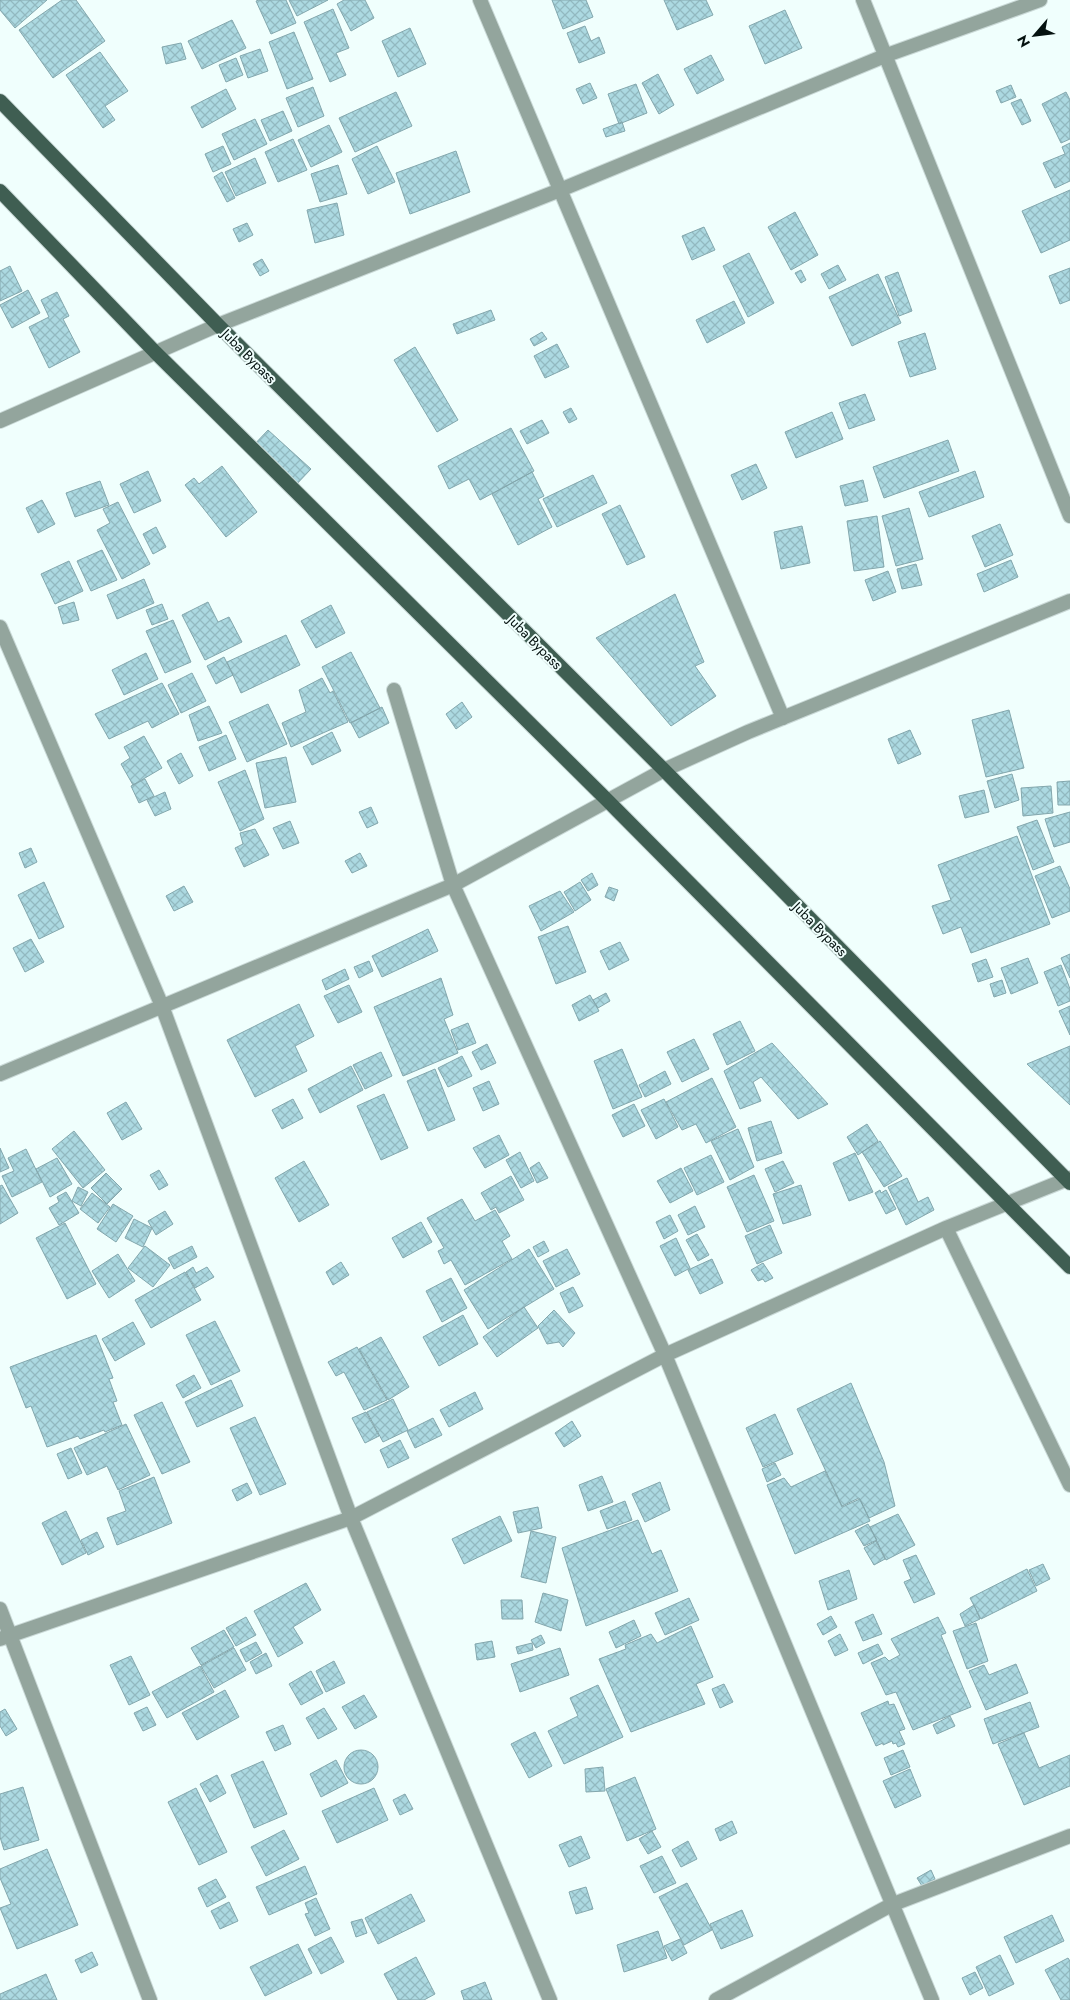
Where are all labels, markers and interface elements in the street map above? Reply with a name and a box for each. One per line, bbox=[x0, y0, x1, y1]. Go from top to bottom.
north arrow bbox=[1010, 10, 1060, 60]
text: N bbox=[1012, 31, 1035, 51]
street label: Juba Bypass bbox=[216, 323, 281, 388]
street label: Juba Bypass bbox=[502, 609, 567, 674]
street label: Juba Bypass bbox=[787, 896, 852, 961]

